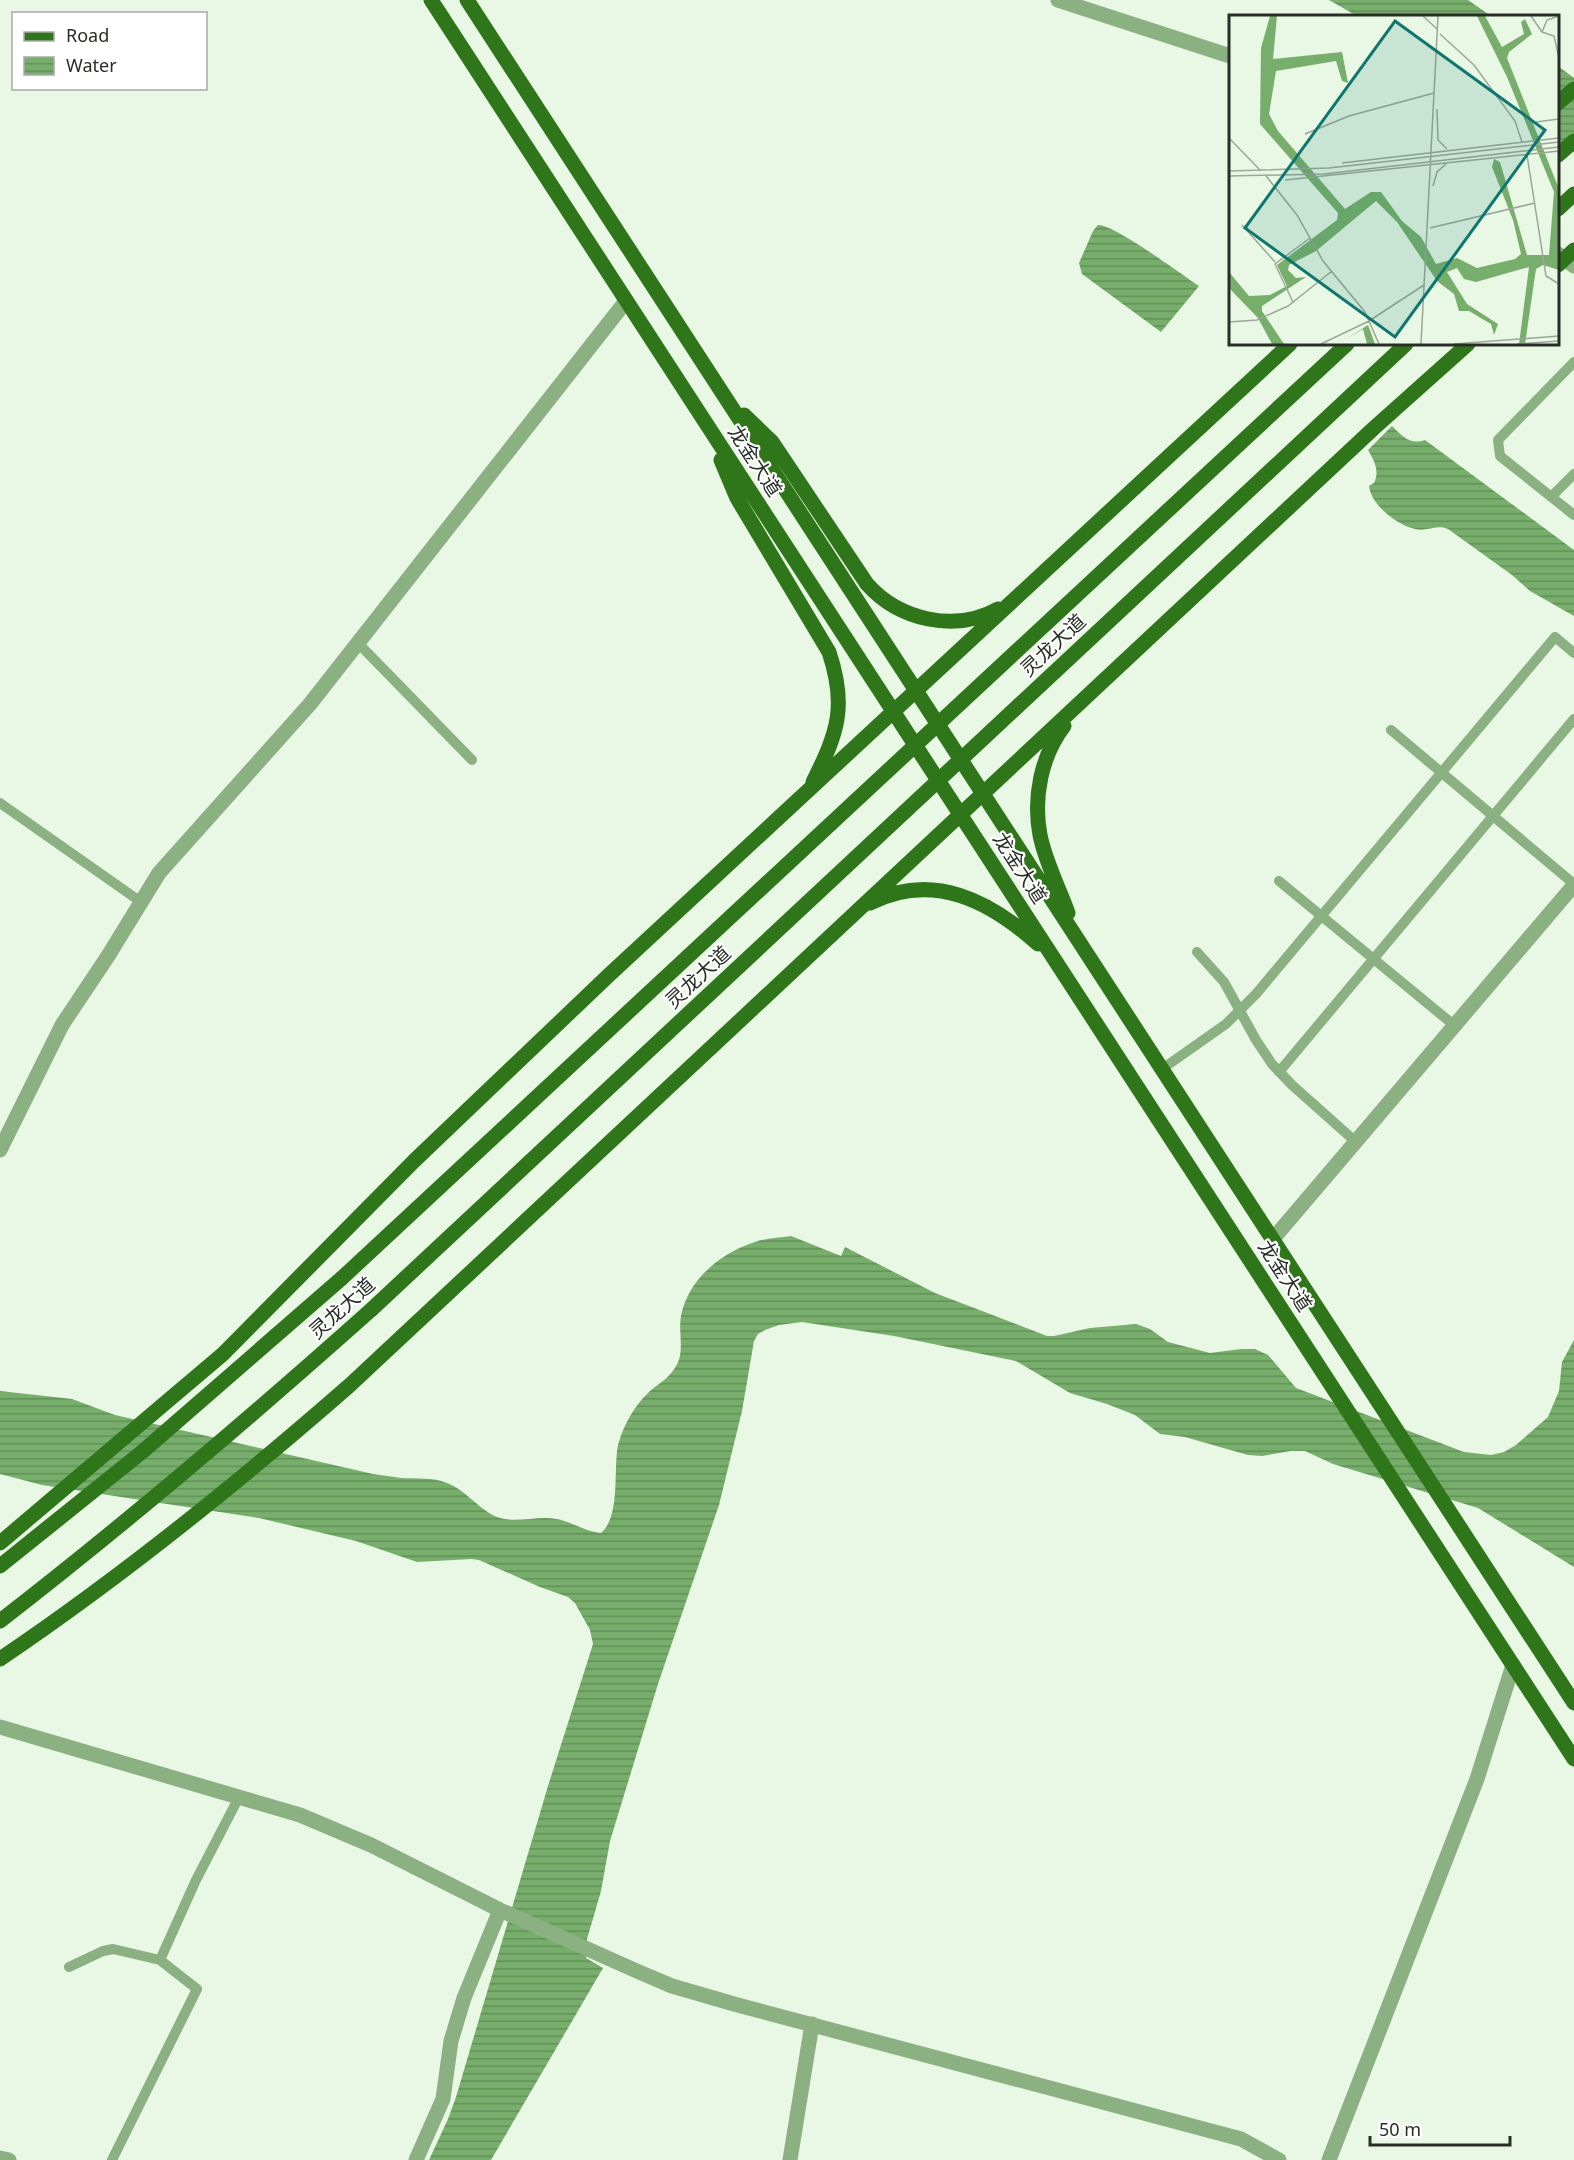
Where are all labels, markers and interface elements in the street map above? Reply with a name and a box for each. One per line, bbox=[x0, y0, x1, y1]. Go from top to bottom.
legend bbox=[12, 12, 207, 90]
inset map bbox=[1229, 15, 1559, 345]
text: Road bbox=[66, 23, 109, 47]
text: Water bbox=[66, 53, 117, 77]
street label: 龙金大道 bbox=[722, 420, 789, 502]
street label: 灵龙大道 bbox=[1014, 607, 1091, 682]
street label: 龙金大道 bbox=[987, 827, 1054, 909]
street label: 灵龙大道 bbox=[659, 939, 736, 1014]
street label: 龙金大道 bbox=[1252, 1235, 1319, 1317]
street label: 灵龙大道 bbox=[303, 1271, 380, 1344]
scale bar bbox=[1370, 2109, 1510, 2147]
text: 50 m bbox=[1379, 2117, 1421, 2141]

